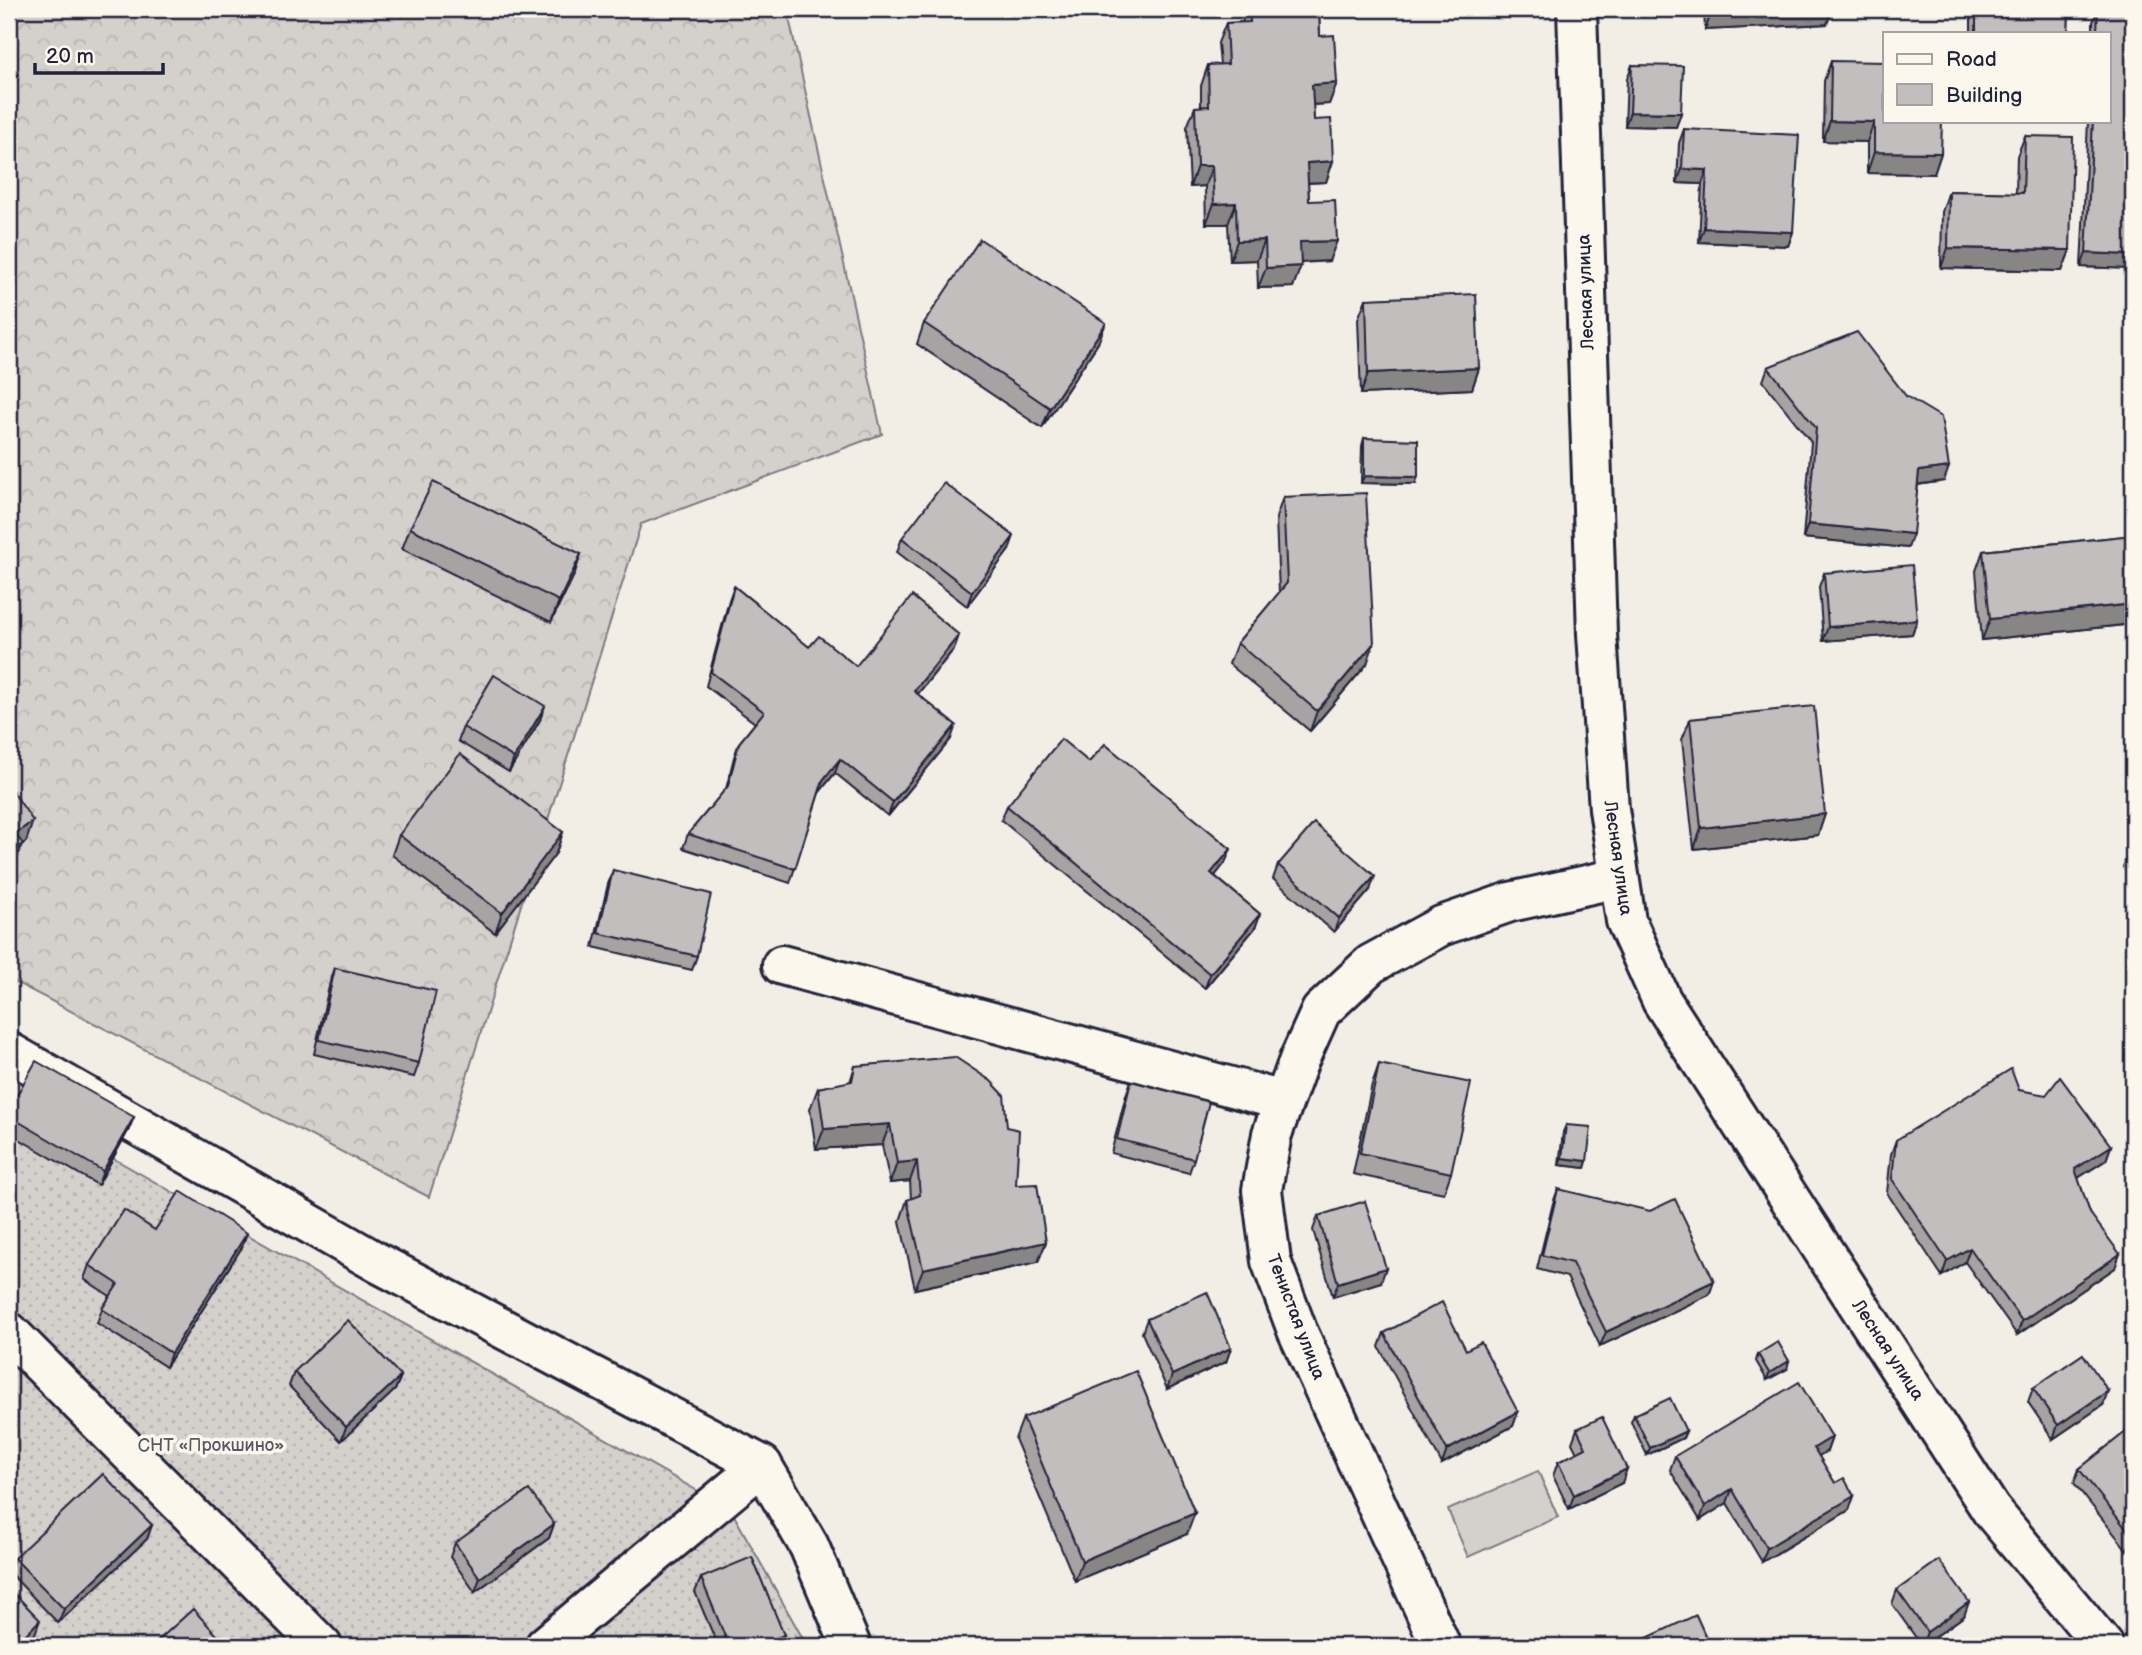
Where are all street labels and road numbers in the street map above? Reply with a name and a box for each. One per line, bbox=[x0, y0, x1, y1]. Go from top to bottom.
street label: Лесная улица bbox=[1573, 233, 1599, 351]
street label: Лесная улица bbox=[1599, 798, 1637, 917]
street label: Тенистая улица bbox=[1262, 1251, 1330, 1383]
street label: Лесная улица bbox=[1847, 1295, 1929, 1405]

